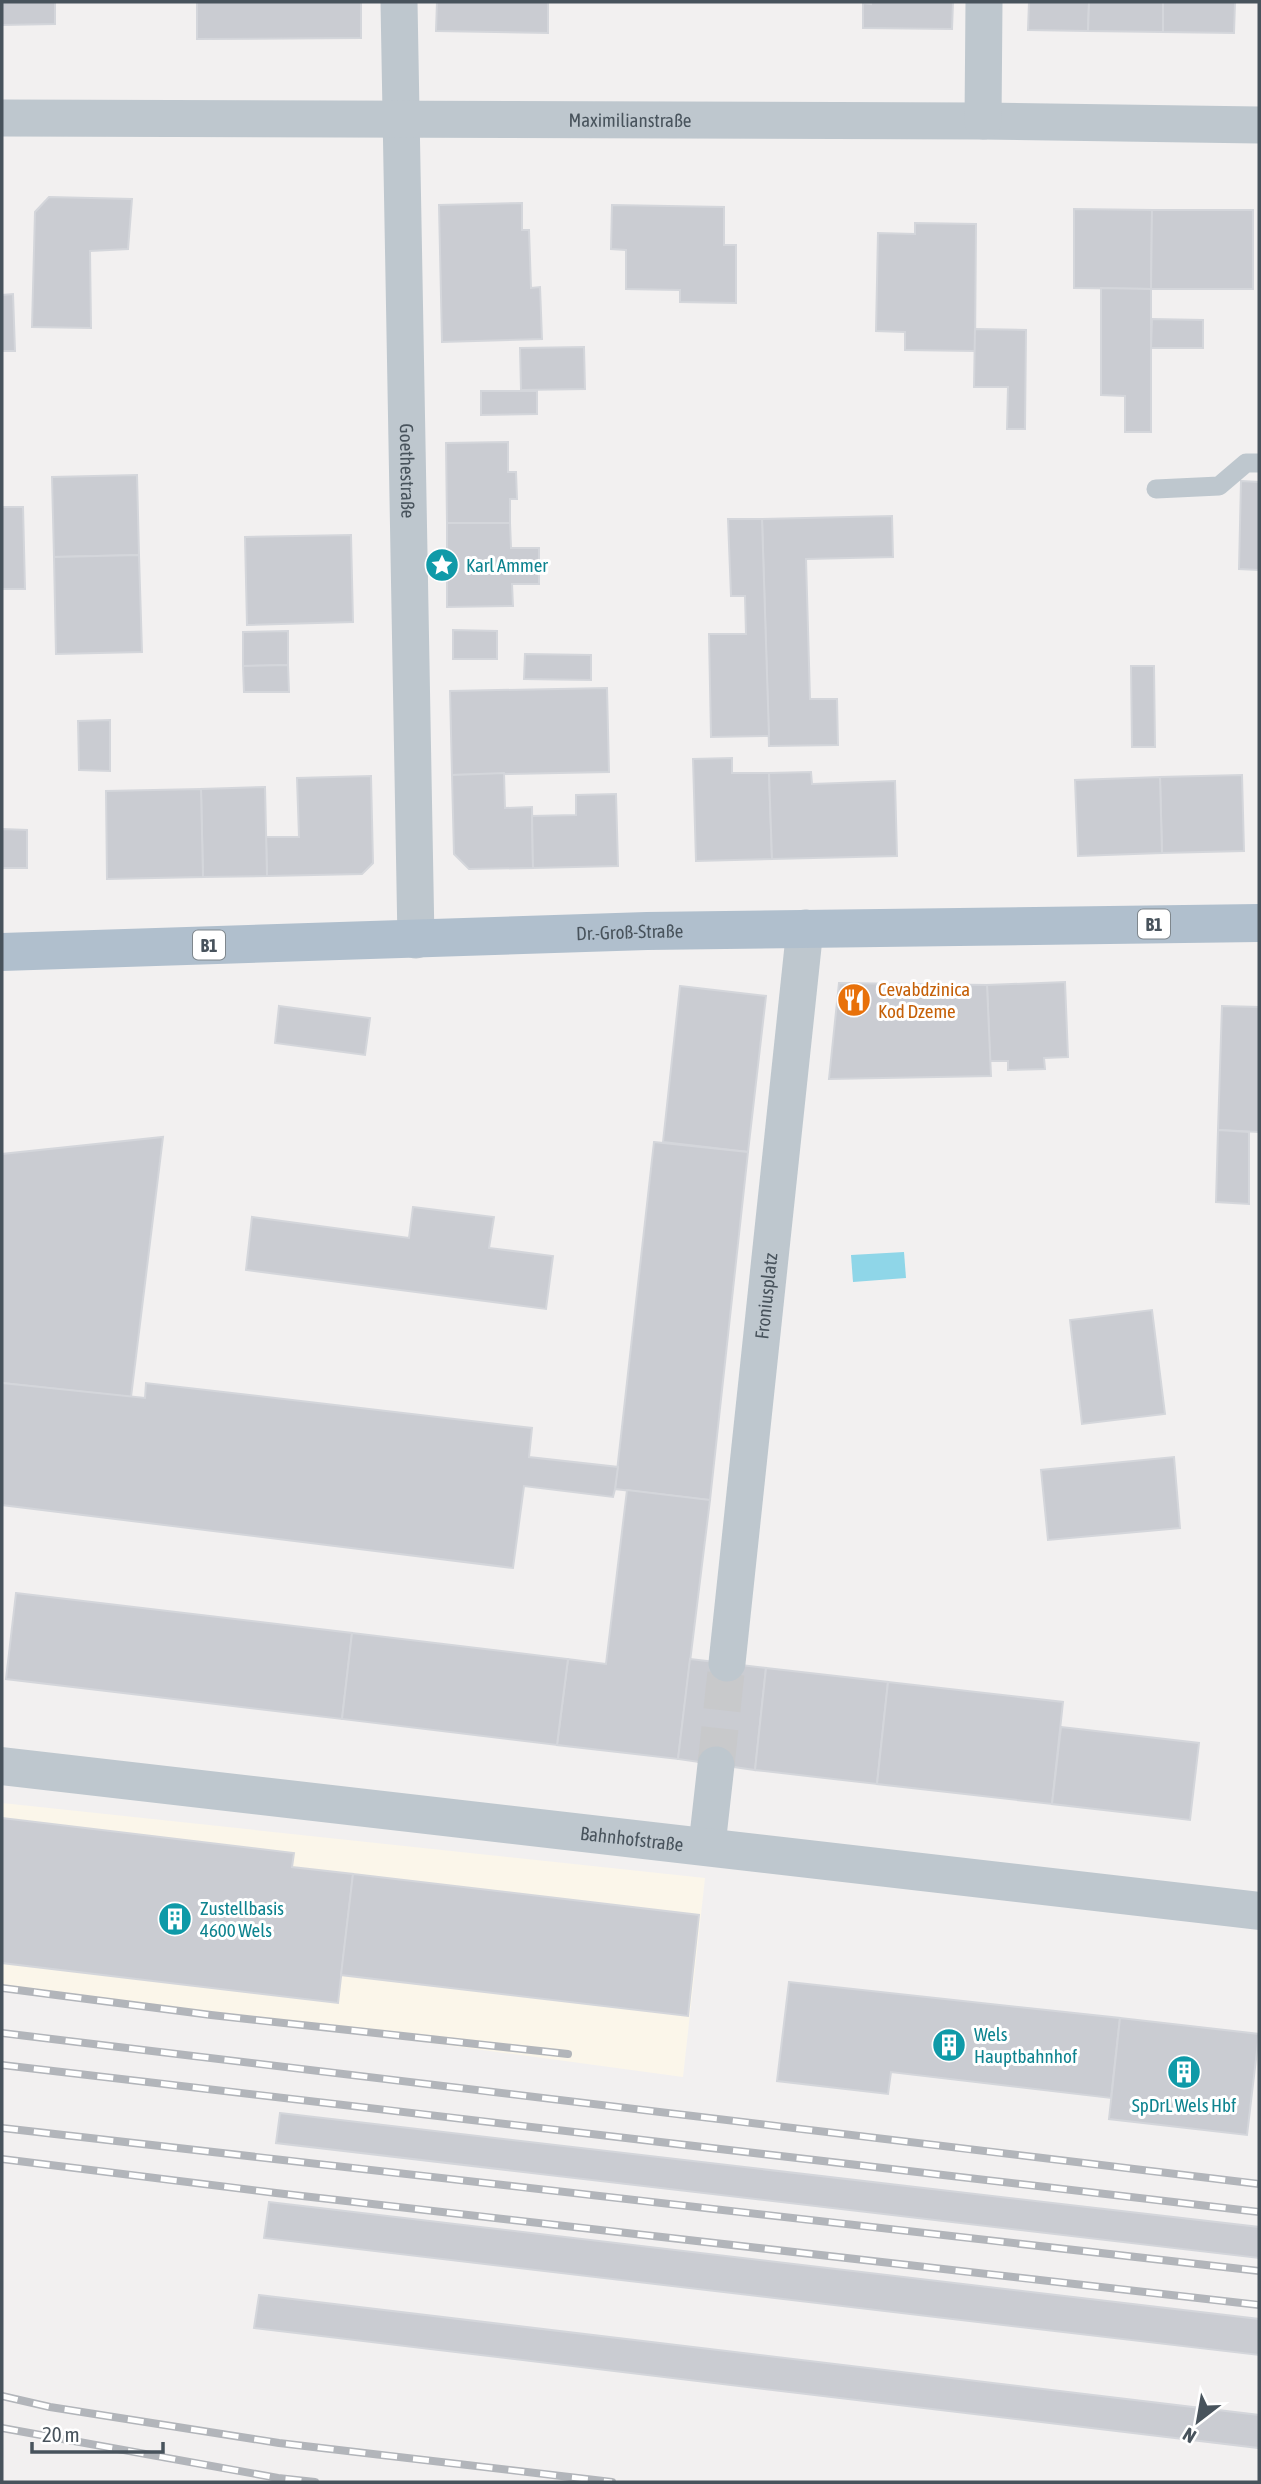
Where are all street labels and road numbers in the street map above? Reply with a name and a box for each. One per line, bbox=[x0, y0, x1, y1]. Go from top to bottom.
street label: Maximilianstraße bbox=[568, 109, 692, 131]
street label: Goethestraße bbox=[396, 423, 419, 519]
road number: B1 bbox=[1138, 909, 1170, 939]
street label: Dr.-Groß-Straße bbox=[576, 920, 683, 944]
road number: B1 bbox=[193, 930, 225, 960]
street label: Froniusplatz bbox=[750, 1252, 781, 1340]
street label: Bahnhofstraße bbox=[579, 1822, 685, 1856]

